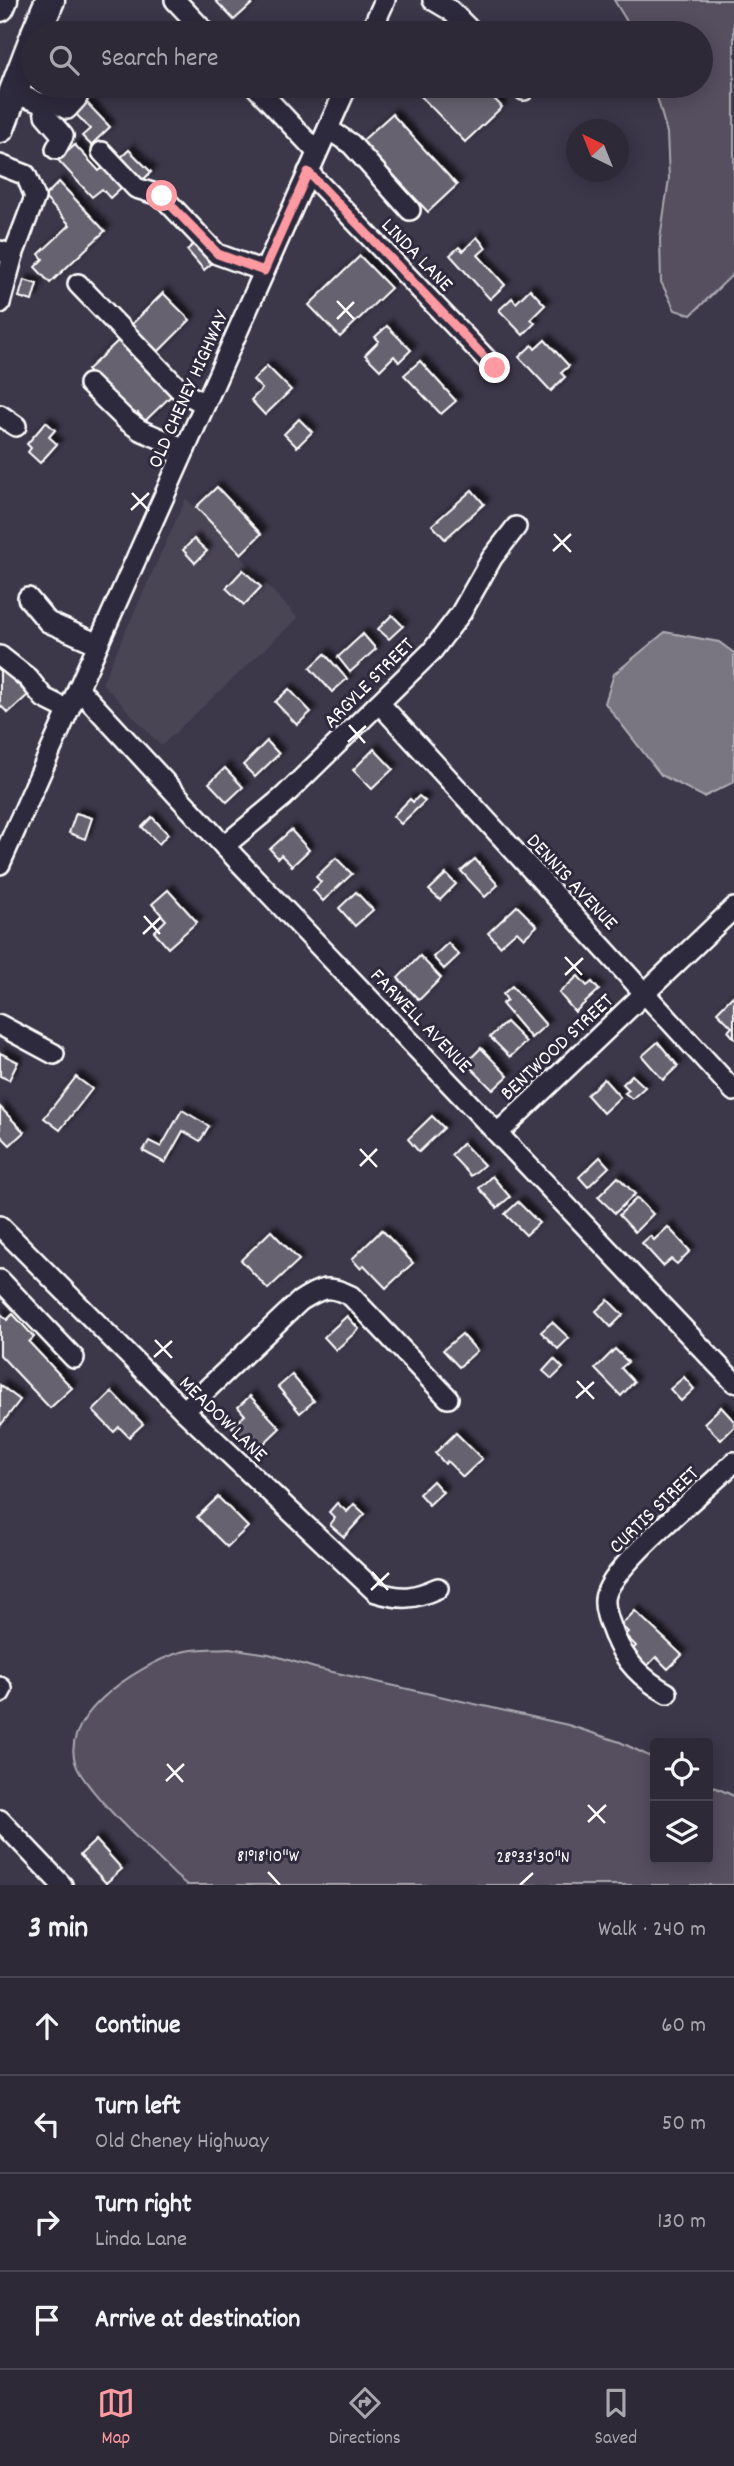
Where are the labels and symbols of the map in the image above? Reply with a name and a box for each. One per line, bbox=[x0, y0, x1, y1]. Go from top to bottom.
north arrow bbox=[566, 119, 629, 182]
route start bbox=[146, 180, 177, 211]
street label: LINDA LANE bbox=[373, 212, 459, 300]
street label: OLD CHENEY HIGHWAY bbox=[142, 306, 238, 474]
route end bbox=[479, 352, 510, 383]
street label: ARGYLE STREET bbox=[318, 631, 423, 737]
street label: DENNIS AVENUE bbox=[518, 828, 624, 939]
street label: FARWELL AVENUE bbox=[362, 963, 478, 1082]
street label: BENTWOOD STREET bbox=[495, 987, 622, 1109]
street label: MEADOW LANE bbox=[171, 1370, 273, 1471]
street label: CURTIS STREET bbox=[603, 1460, 707, 1562]
text: 81°18'10"W bbox=[237, 1845, 300, 1870]
text: 28°33'30"N bbox=[496, 1846, 570, 1871]

